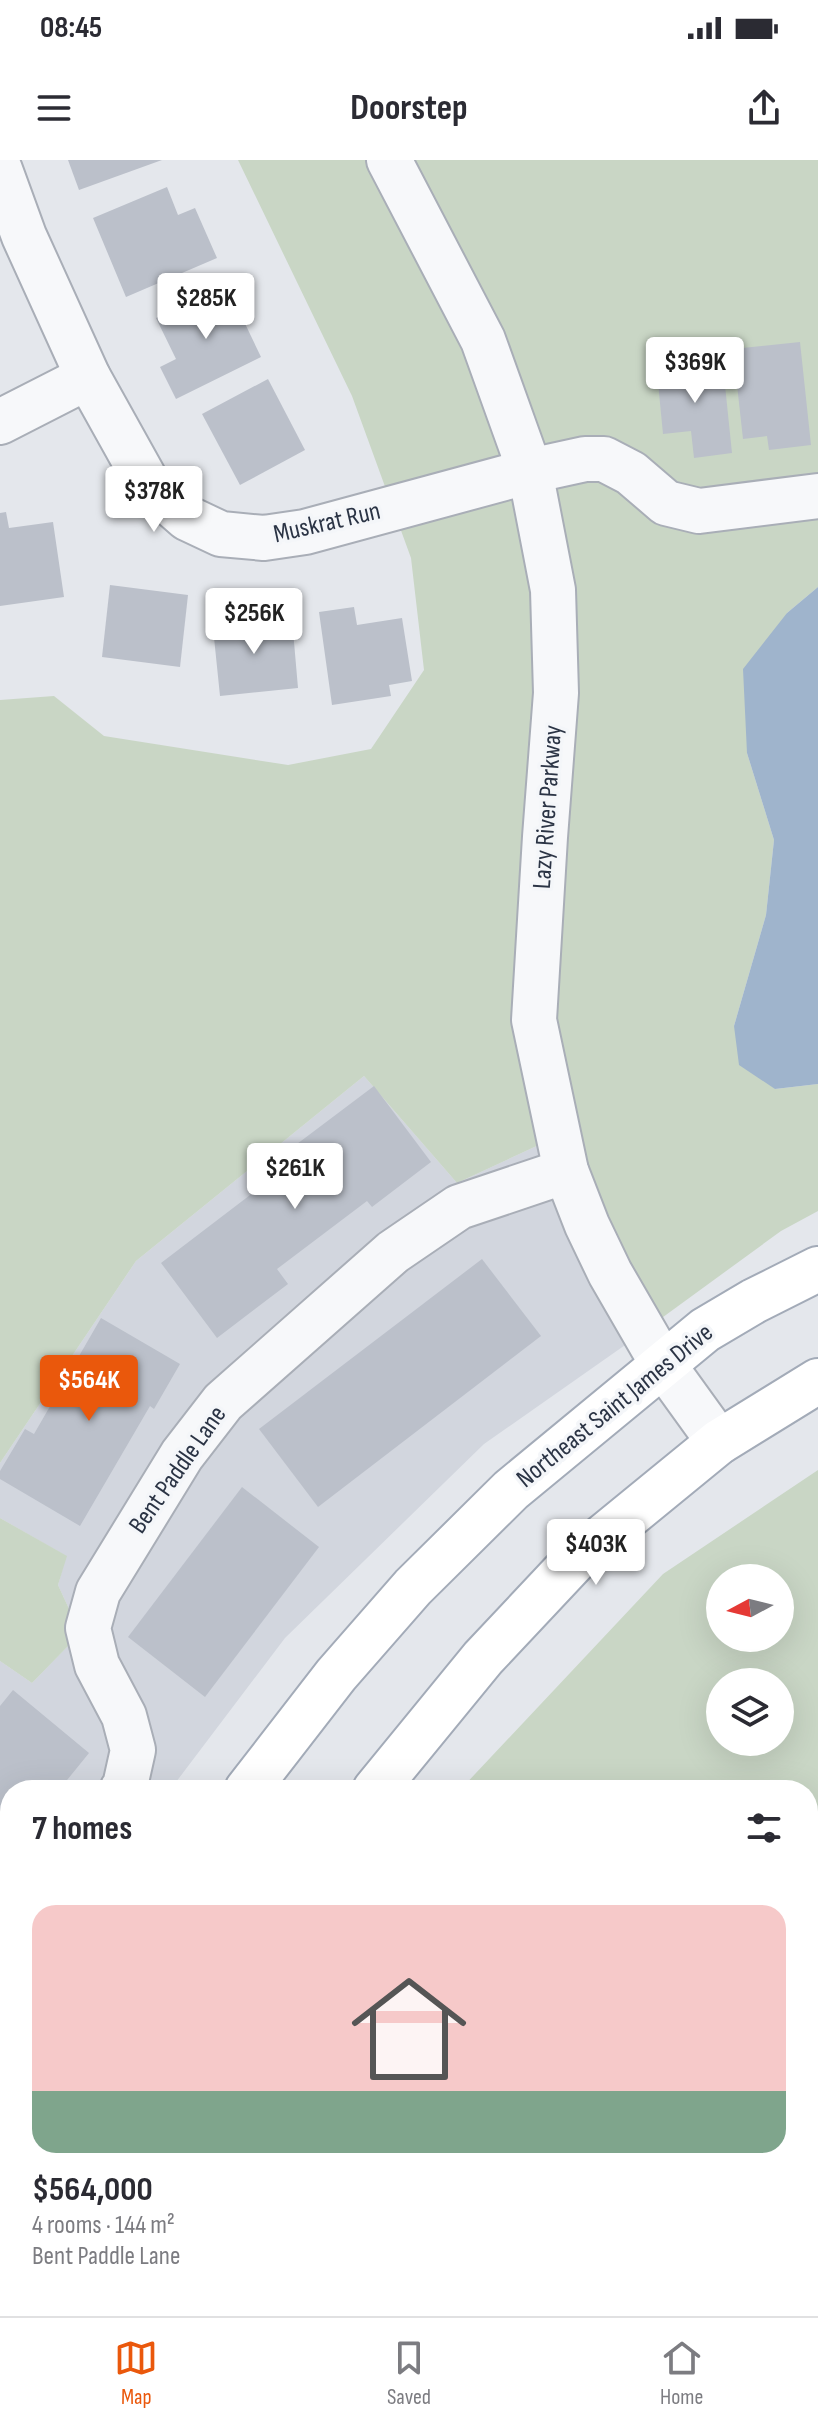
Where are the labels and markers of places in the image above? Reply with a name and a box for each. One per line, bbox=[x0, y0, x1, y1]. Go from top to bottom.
pin: $285K bbox=[150, 273, 262, 341]
pin: $369K bbox=[639, 337, 751, 405]
pin: $378K bbox=[98, 466, 210, 534]
pin: $256K bbox=[198, 588, 310, 656]
pin: $261K bbox=[239, 1143, 351, 1211]
pin: $564K bbox=[33, 1355, 145, 1423]
pin: $403K bbox=[540, 1519, 652, 1587]

